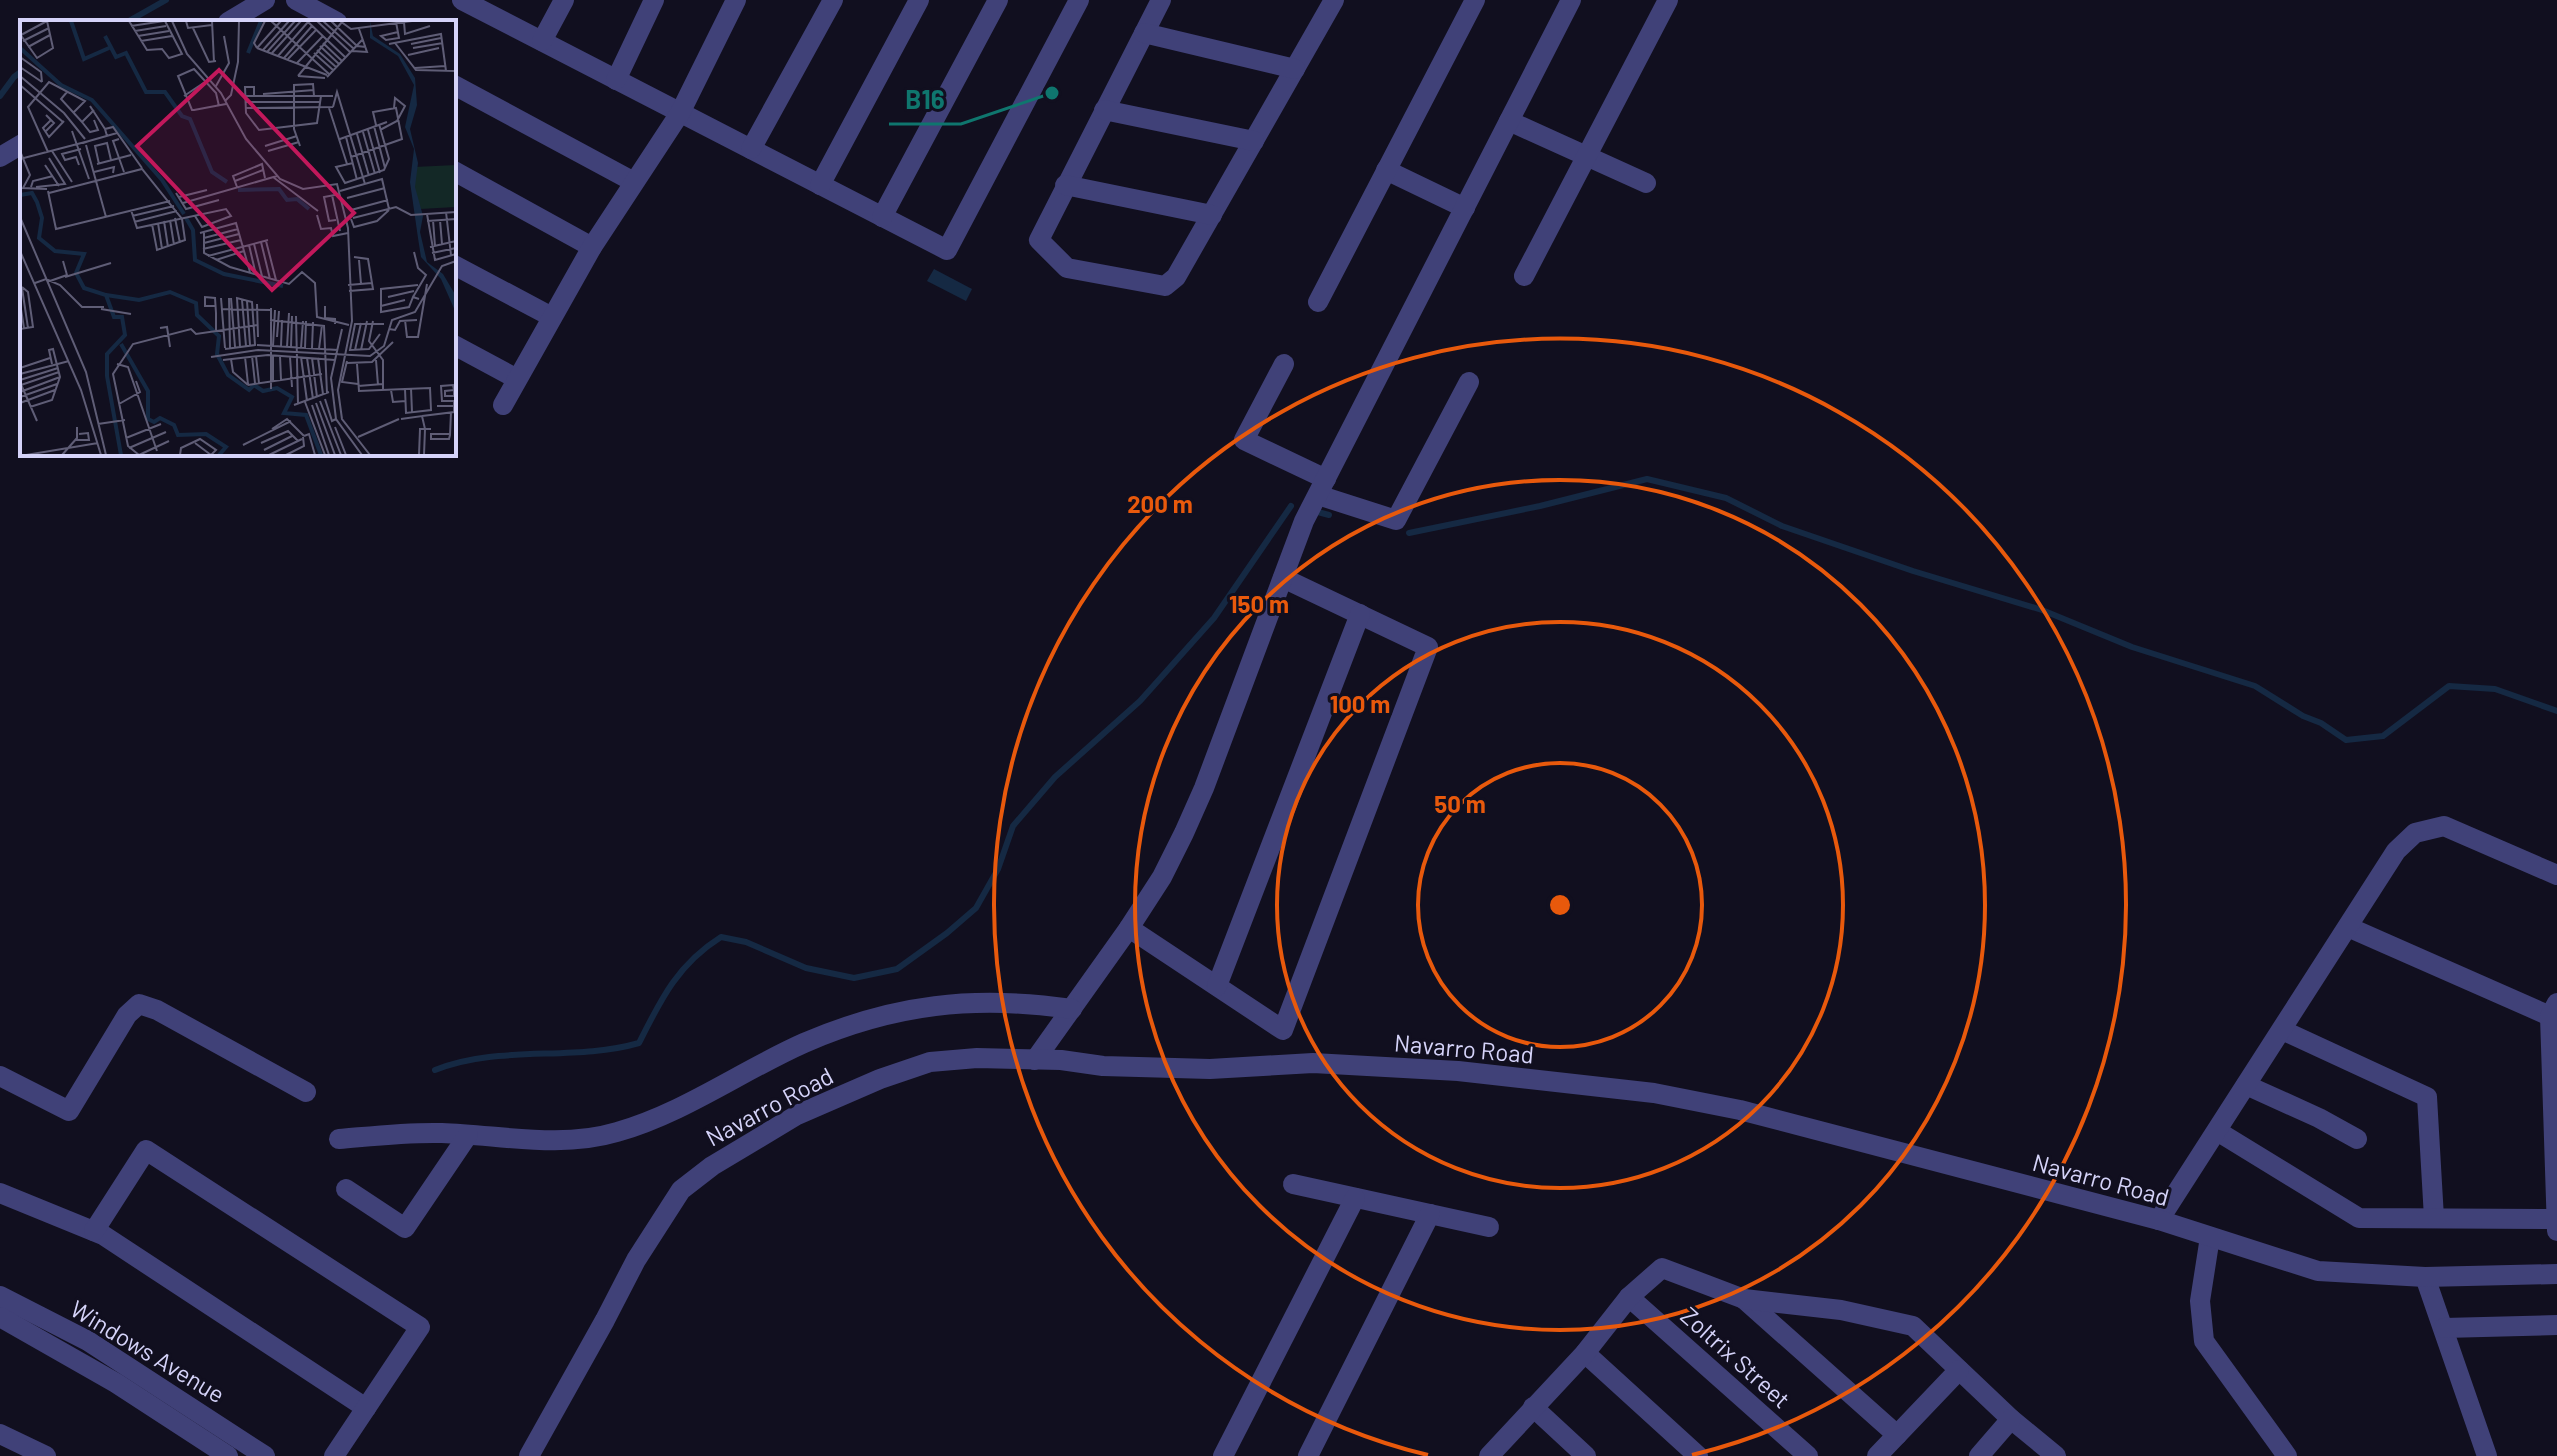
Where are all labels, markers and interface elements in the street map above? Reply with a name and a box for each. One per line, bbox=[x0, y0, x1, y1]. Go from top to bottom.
inset map bbox=[20, 20, 456, 456]
callout: B16 bbox=[889, 74, 961, 124]
text: B16 bbox=[905, 83, 945, 114]
text: 200 m bbox=[1127, 489, 1193, 518]
text: 150 m bbox=[1229, 589, 1289, 618]
text: 100 m bbox=[1330, 689, 1390, 718]
text: 50 m bbox=[1434, 789, 1486, 818]
centre of rings bbox=[1546, 891, 1574, 919]
street label: Navarro Road bbox=[1393, 1027, 1535, 1069]
street label: Navarro Road bbox=[700, 1060, 838, 1152]
street label: Navarro Road bbox=[2030, 1147, 2172, 1211]
street label: Windows Avenue bbox=[66, 1294, 230, 1408]
street label: Zoltrix Street bbox=[1675, 1300, 1797, 1414]

